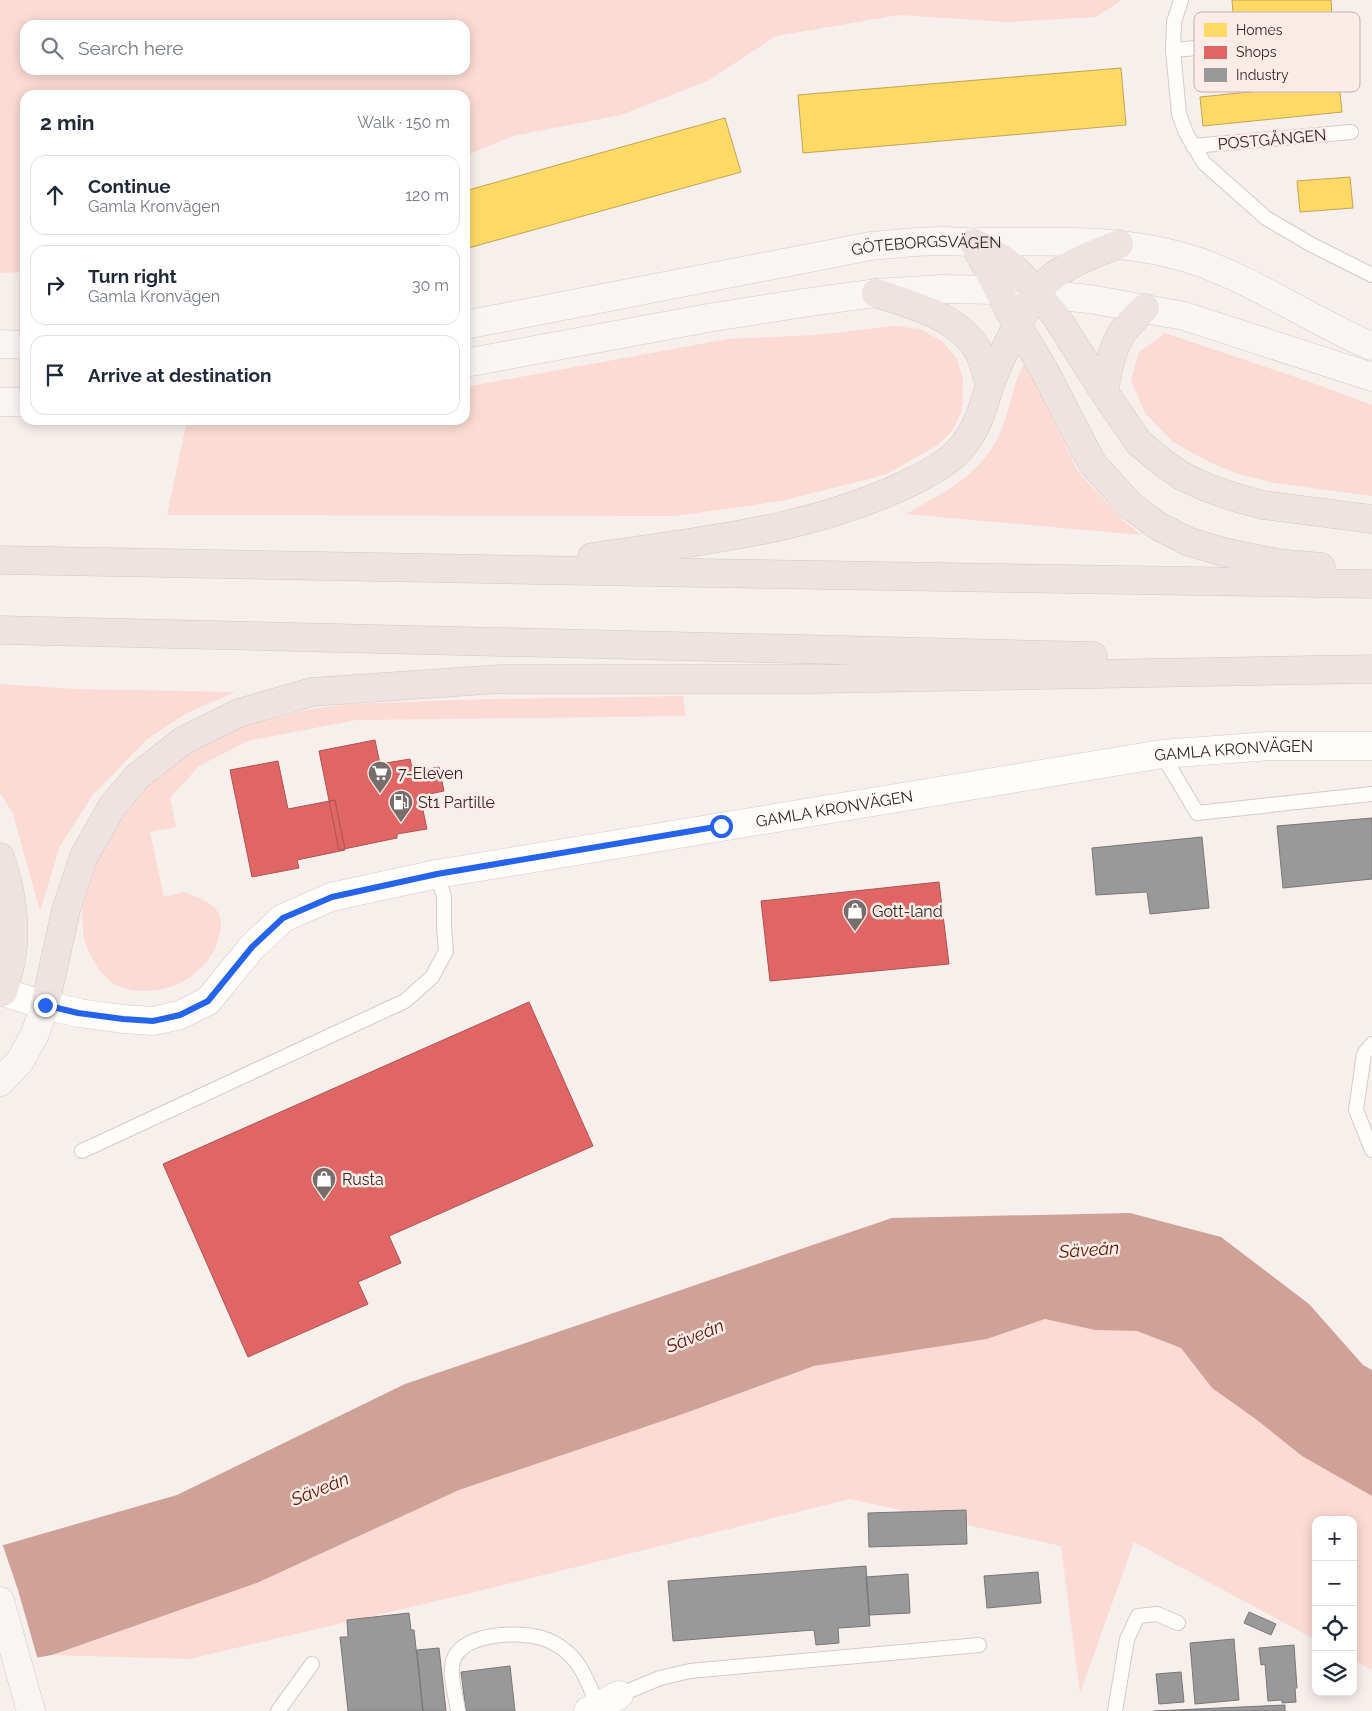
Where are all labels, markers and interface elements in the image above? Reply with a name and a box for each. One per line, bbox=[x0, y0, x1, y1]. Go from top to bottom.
legend bbox=[1194, 12, 1360, 92]
search box bbox=[20, 20, 470, 75]
text: Homes bbox=[1236, 22, 1283, 38]
icon: search bbox=[38, 34, 66, 62]
text: Search here bbox=[78, 37, 184, 59]
text: Shops bbox=[1236, 44, 1277, 60]
text: Industry bbox=[1236, 67, 1289, 83]
text: 2 min bbox=[40, 110, 94, 135]
text: Walk · 150 m bbox=[357, 113, 450, 132]
street label: POSTGÅNGEN bbox=[1217, 124, 1327, 154]
text: Continue bbox=[88, 175, 171, 197]
icon: ahead bbox=[41, 181, 69, 209]
text: 120 m bbox=[405, 186, 449, 205]
text: Gamla Kronvägen bbox=[88, 197, 220, 216]
street label: GÖTEBORGSVÄGEN bbox=[850, 232, 1002, 260]
text: Turn right bbox=[88, 265, 177, 287]
icon: right bbox=[41, 271, 69, 299]
text: 30 m bbox=[412, 276, 449, 295]
text: Gamla Kronvägen bbox=[88, 287, 220, 306]
icon: arrive bbox=[41, 361, 69, 389]
text: Arrive at destination bbox=[88, 364, 272, 386]
street label: GAMLA KRONVÄGEN bbox=[1153, 736, 1313, 765]
supermarket icon: 7-Eleven bbox=[367, 760, 393, 794]
place label: 7-Eleven bbox=[398, 764, 463, 783]
street label: GAMLA KRONVÄGEN bbox=[754, 786, 914, 831]
fuel station icon: St1 Partille bbox=[388, 789, 414, 823]
place label: St1 Partille bbox=[418, 793, 495, 812]
route start bbox=[710, 815, 733, 838]
shop icon: Gott-land bbox=[842, 898, 868, 932]
place label: Gott-land bbox=[872, 902, 943, 921]
route end bbox=[34, 994, 57, 1017]
shop icon: Rusta bbox=[311, 1166, 337, 1200]
place label: Rusta bbox=[342, 1170, 384, 1189]
water label: Säveån bbox=[1057, 1237, 1120, 1262]
water label: Säveån bbox=[662, 1314, 727, 1357]
water label: Säveån bbox=[287, 1467, 352, 1510]
map controls bbox=[1312, 1516, 1357, 1696]
button: + bbox=[1312, 1516, 1357, 1561]
button: − bbox=[1312, 1561, 1357, 1606]
button: locate bbox=[1312, 1606, 1357, 1651]
button: layers bbox=[1312, 1651, 1357, 1696]

